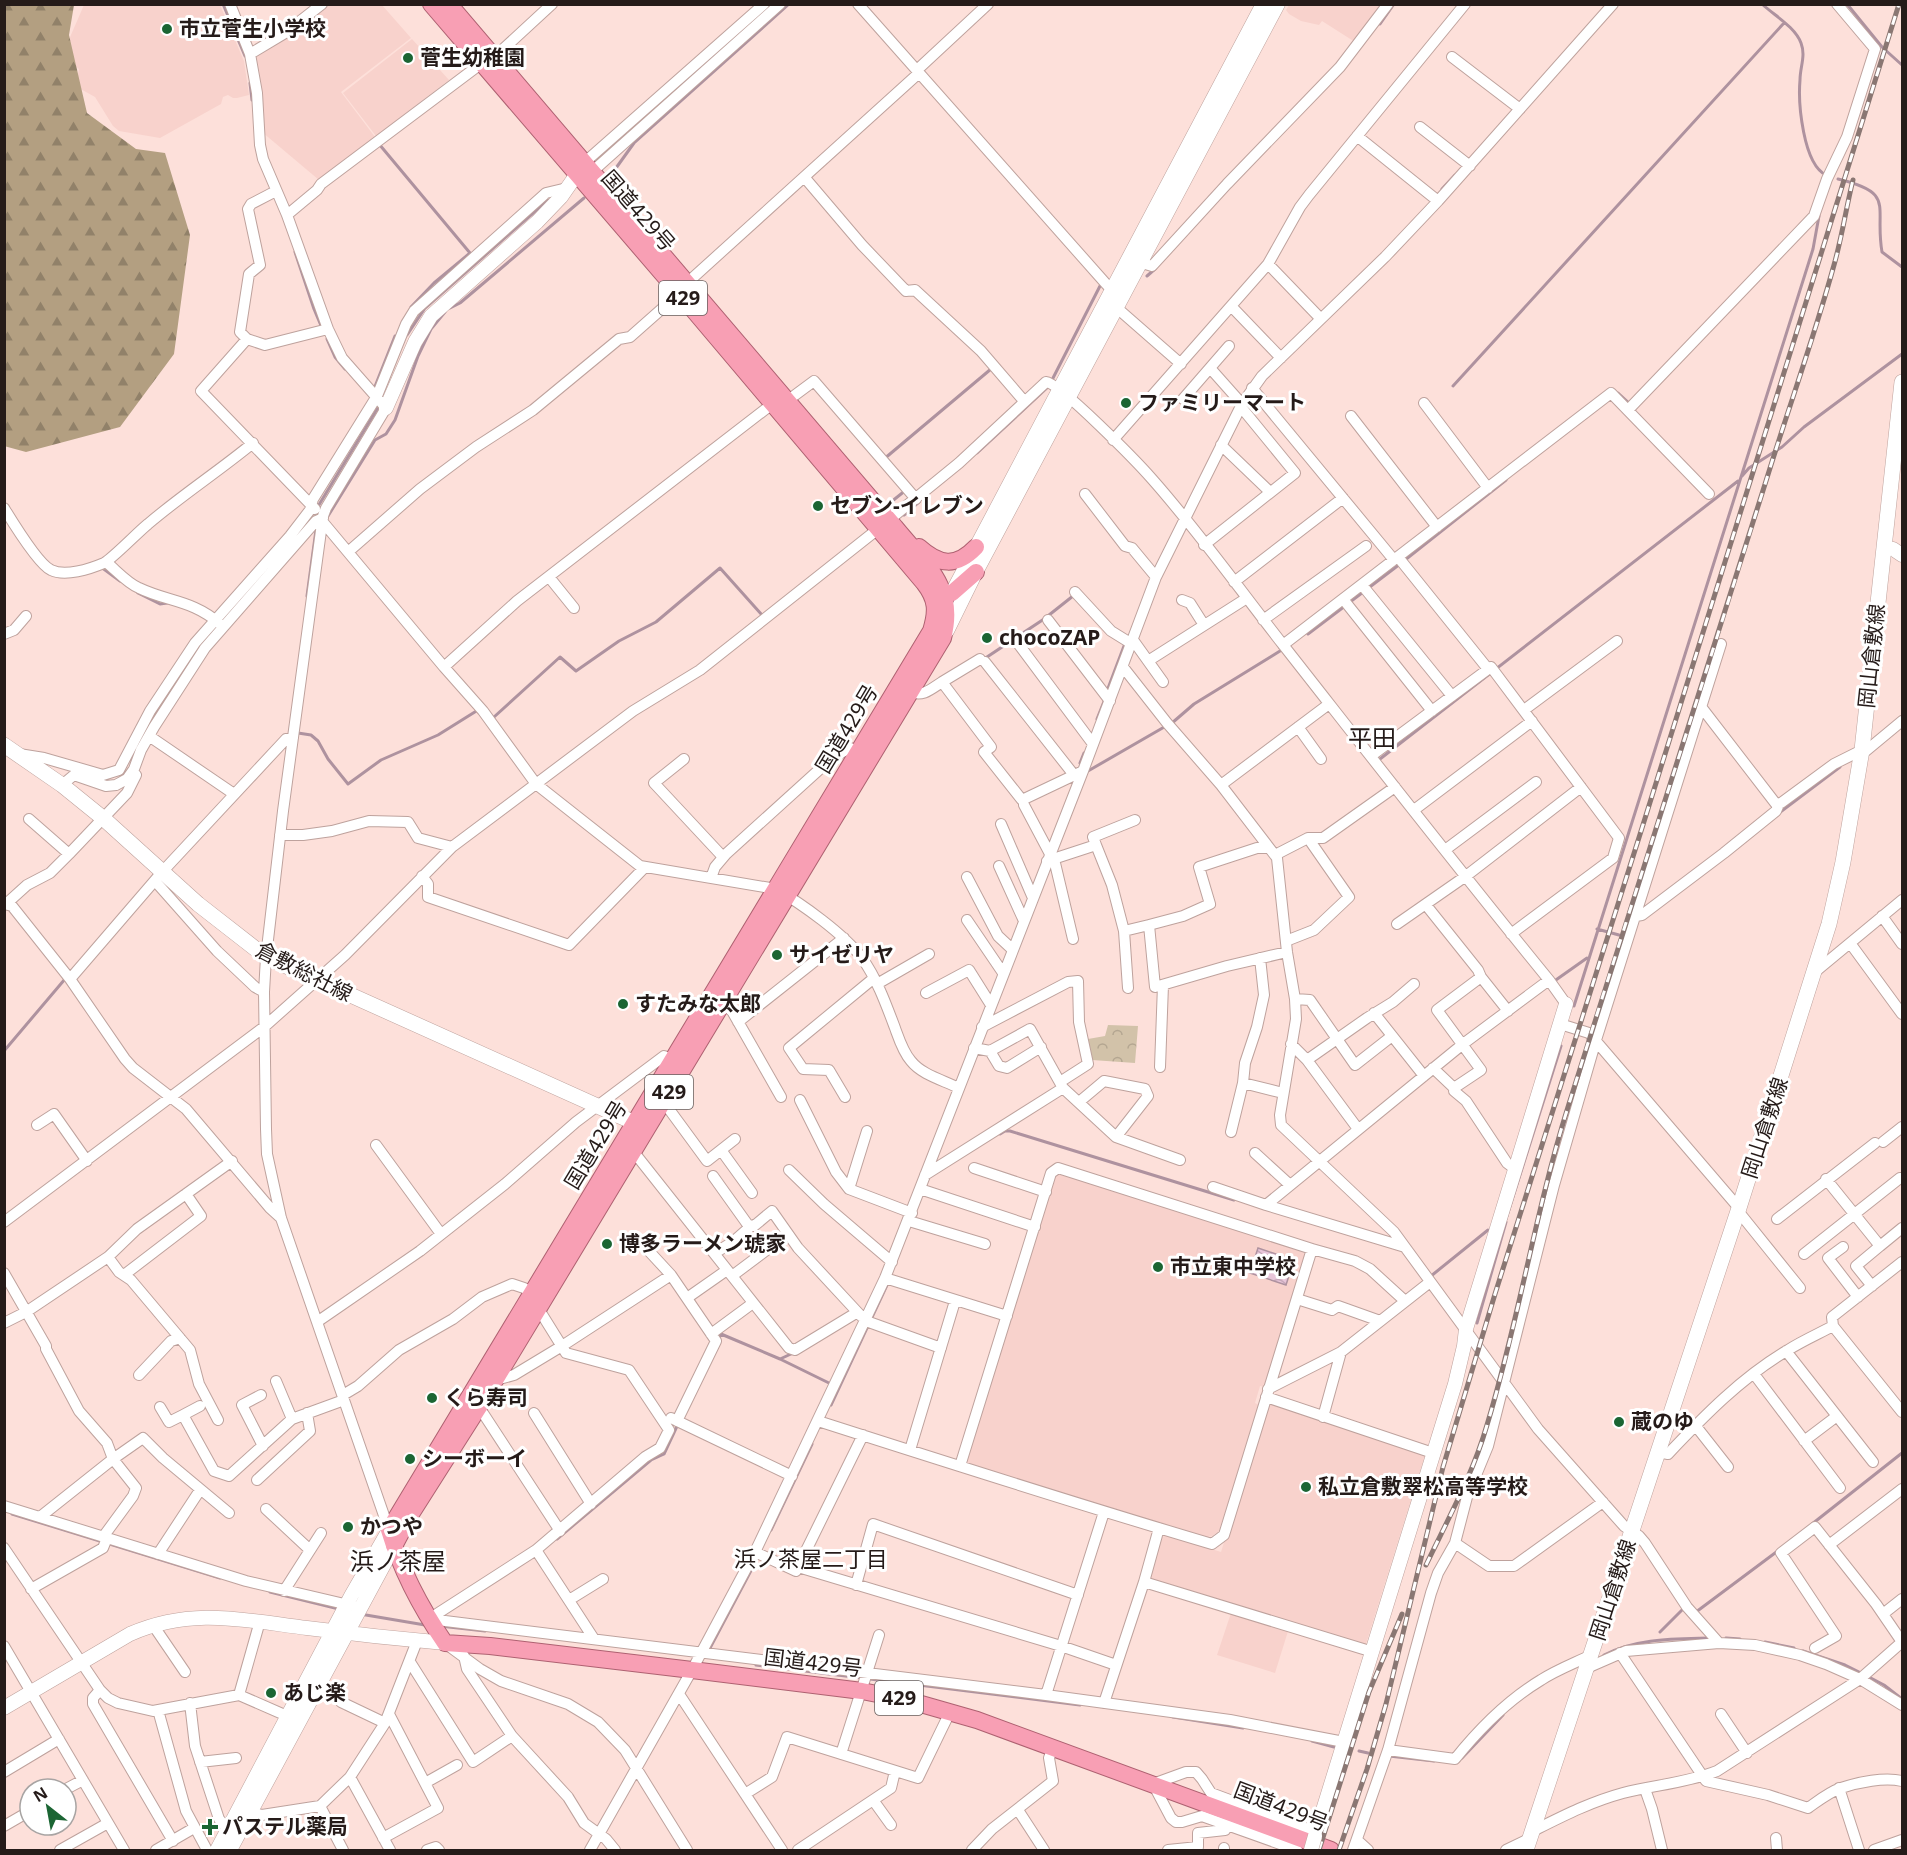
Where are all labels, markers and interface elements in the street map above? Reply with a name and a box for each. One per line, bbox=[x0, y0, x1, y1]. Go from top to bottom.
place label: 市立菅生小学校 bbox=[179, 14, 326, 42]
marker: 市立菅生小学校 bbox=[160, 22, 174, 36]
place label: 菅生幼稚園 bbox=[420, 43, 525, 71]
marker: 菅生幼稚園 bbox=[401, 51, 415, 65]
street label: 国道429号 bbox=[596, 164, 682, 257]
road number: 429 bbox=[659, 281, 707, 315]
place label: ファミリーマート bbox=[1138, 388, 1306, 416]
marker: ファミリーマート bbox=[1119, 396, 1133, 410]
place label: セブン-イレブン bbox=[830, 491, 984, 519]
marker: セブン-イレブン bbox=[811, 499, 825, 513]
street label: 岡山倉敷線 bbox=[1852, 602, 1890, 710]
place label: chocoZAP bbox=[999, 623, 1100, 651]
marker: chocoZAP bbox=[980, 631, 994, 645]
street label: 国道429号 bbox=[809, 679, 884, 778]
district label: 平田 bbox=[1348, 721, 1396, 754]
street label: 倉敷総社線 bbox=[251, 935, 358, 1007]
place label: サイゼリヤ bbox=[789, 940, 894, 968]
marker: サイゼリヤ bbox=[770, 948, 784, 962]
place label: すたみな太郎 bbox=[635, 989, 761, 1017]
marker: すたみな太郎 bbox=[616, 997, 630, 1011]
street label: 岡山倉敷線 bbox=[1735, 1073, 1794, 1182]
road number: 429 bbox=[645, 1075, 693, 1109]
street label: 国道429号 bbox=[558, 1095, 633, 1194]
place label: 博多ラーメン琥家 bbox=[619, 1229, 786, 1257]
marker: 博多ラーメン琥家 bbox=[600, 1237, 614, 1251]
place label: 市立東中学校 bbox=[1170, 1252, 1296, 1280]
marker: 市立東中学校 bbox=[1151, 1260, 1165, 1274]
place label: くら寿司 bbox=[444, 1383, 528, 1411]
marker: くら寿司 bbox=[425, 1391, 439, 1405]
place label: 蔵のゆ bbox=[1631, 1407, 1694, 1435]
marker: 蔵のゆ bbox=[1612, 1415, 1626, 1429]
place label: シーボーイ bbox=[422, 1444, 527, 1472]
marker: シーボーイ bbox=[403, 1452, 417, 1466]
place label: 私立倉敷翠松高等学校 bbox=[1318, 1472, 1528, 1500]
marker: 私立倉敷翠松高等学校 bbox=[1299, 1480, 1313, 1494]
place label: かつや bbox=[360, 1512, 423, 1540]
marker: かつや bbox=[341, 1520, 355, 1534]
street label: 岡山倉敷線 bbox=[1583, 1535, 1642, 1644]
district label: 浜ノ茶屋二丁目 bbox=[734, 1543, 888, 1573]
district label: 浜ノ茶屋 bbox=[350, 1544, 446, 1577]
street label: 国道429号 bbox=[762, 1642, 864, 1682]
place label: あじ楽 bbox=[283, 1678, 346, 1706]
road number: 429 bbox=[875, 1681, 923, 1715]
marker: あじ楽 bbox=[264, 1686, 278, 1700]
street label: 国道429号 bbox=[1230, 1775, 1333, 1837]
north arrow bbox=[18, 1777, 78, 1837]
text: N bbox=[29, 1781, 52, 1807]
place label: パステル薬局 bbox=[222, 1812, 348, 1840]
marker: パステル薬局 bbox=[203, 1820, 217, 1834]

